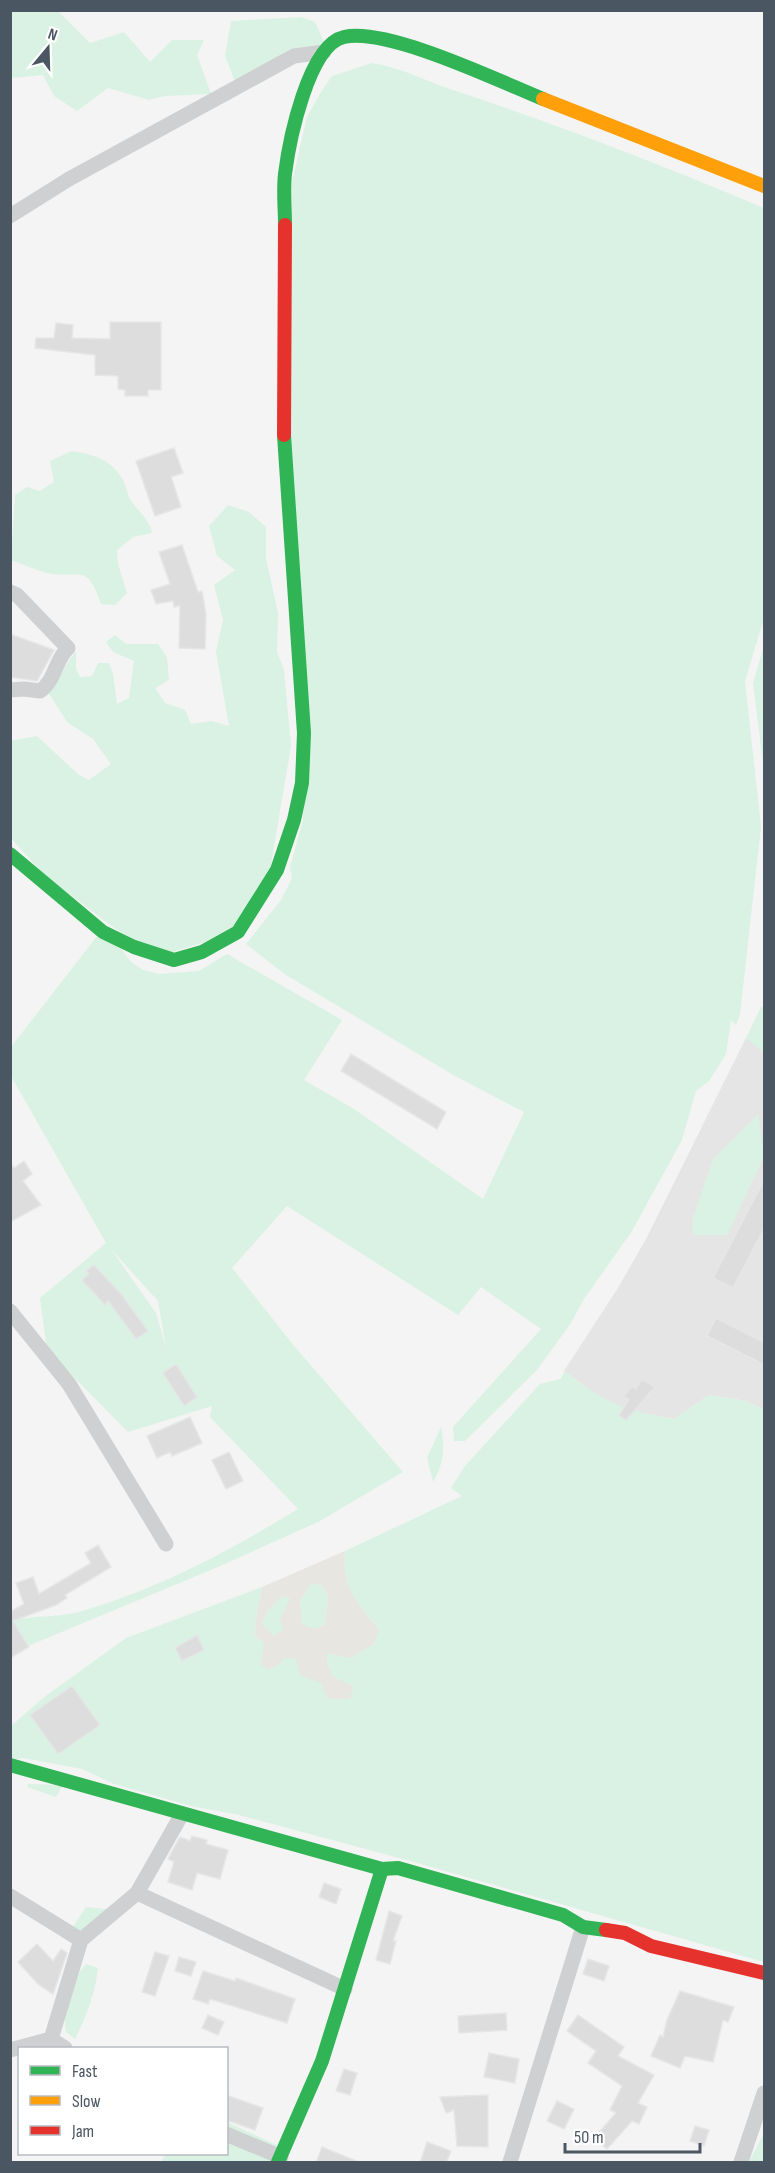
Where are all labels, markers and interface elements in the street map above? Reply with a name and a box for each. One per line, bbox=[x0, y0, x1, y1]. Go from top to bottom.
north arrow bbox=[18, 18, 78, 78]
text: N bbox=[45, 25, 60, 46]
legend bbox=[18, 2047, 228, 2155]
text: Fast bbox=[72, 2061, 98, 2082]
text: Slow bbox=[72, 2091, 101, 2112]
scale bar bbox=[565, 2116, 700, 2154]
text: Jam bbox=[71, 2121, 94, 2142]
text: 50 m bbox=[574, 2127, 604, 2148]

